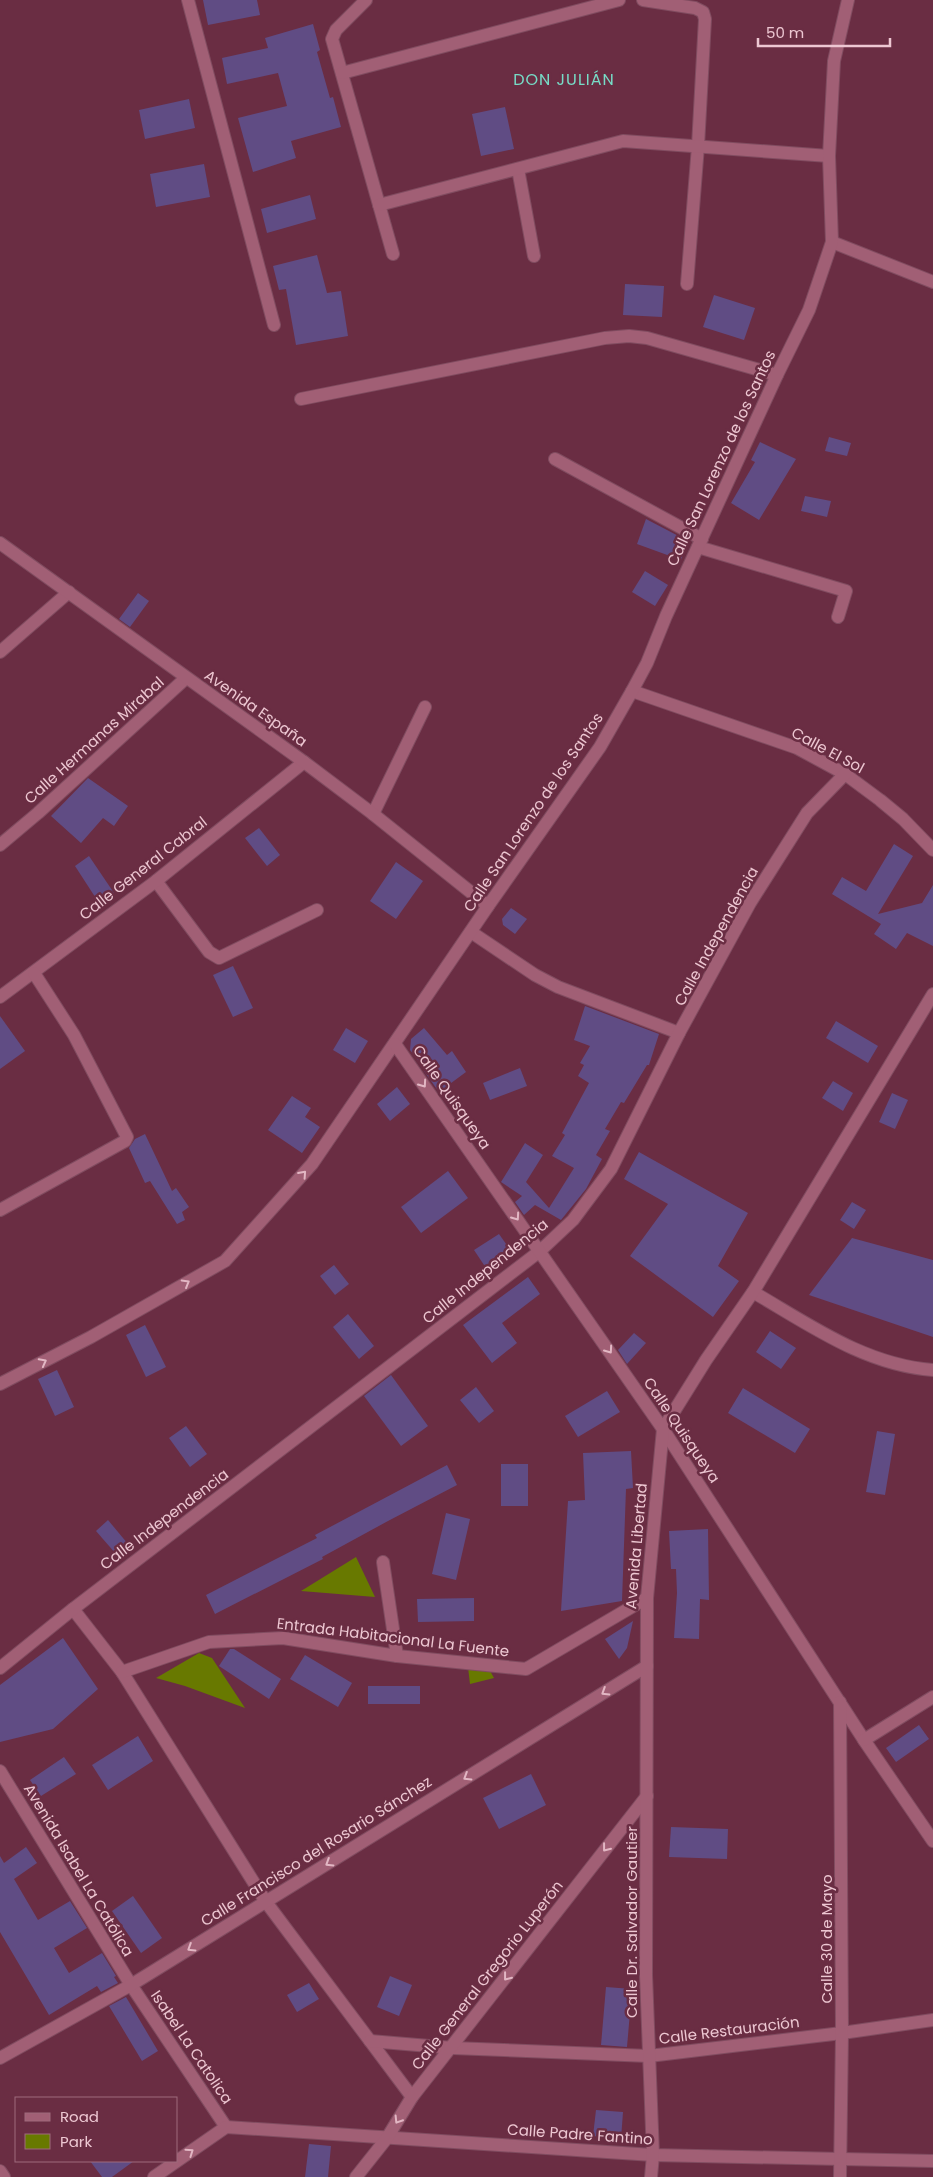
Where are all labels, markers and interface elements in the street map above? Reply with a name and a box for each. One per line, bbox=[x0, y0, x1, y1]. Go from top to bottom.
scale bar bbox=[758, 15, 890, 47]
text: 50 m bbox=[766, 22, 804, 43]
district label: DON JULIÁN bbox=[513, 68, 615, 91]
street label: Calle San Lorenzo de los Santos bbox=[662, 346, 780, 569]
street label: Avenida España bbox=[200, 665, 312, 751]
street label: Calle Hermanas Mirabal bbox=[20, 672, 168, 808]
street label: Calle San Lorenzo de los Santos bbox=[458, 708, 608, 916]
street label: Calle El Sol bbox=[788, 722, 868, 778]
street label: Calle General Cabral bbox=[75, 811, 211, 925]
street label: Calle Independencia bbox=[669, 863, 763, 1009]
street label: Calle Quisqueya bbox=[408, 1041, 496, 1153]
one-way arrow bbox=[417, 1078, 426, 1088]
one-way arrow bbox=[298, 1170, 307, 1179]
one-way arrow bbox=[510, 1211, 519, 1220]
street label: Calle Independencia bbox=[418, 1214, 552, 1328]
one-way arrow bbox=[180, 1279, 189, 1289]
one-way arrow bbox=[603, 1344, 612, 1354]
one-way arrow bbox=[38, 1358, 47, 1368]
street label: Calle Quisqueya bbox=[639, 1373, 725, 1487]
street label: Calle Independencia bbox=[95, 1464, 233, 1574]
street label: Avenida Libertad bbox=[620, 1482, 652, 1610]
street label: Entrada Habitacional La Fuente bbox=[276, 1612, 510, 1662]
one-way arrow bbox=[602, 1685, 611, 1695]
street label: Calle Francisco del Rosario Sánchez bbox=[196, 1771, 436, 1931]
one-way arrow bbox=[463, 1771, 472, 1781]
street label: Avenida Isabel La Católica bbox=[19, 1780, 139, 1960]
street label: Calle Dr. Salvador Gautier bbox=[621, 1826, 642, 2018]
one-way arrow bbox=[604, 1842, 612, 1851]
one-way arrow bbox=[325, 1856, 334, 1866]
street label: Calle 30 de Mayo bbox=[816, 1874, 837, 2004]
street label: Calle General Gregorio Luperón bbox=[406, 1876, 568, 2074]
one-way arrow bbox=[187, 1942, 196, 1952]
one-way arrow bbox=[505, 1971, 513, 1980]
street label: Isabel La Catolica bbox=[146, 1986, 238, 2108]
street label: Calle Restauración bbox=[657, 2011, 801, 2049]
legend bbox=[15, 2097, 178, 2162]
text: Road bbox=[60, 2106, 99, 2127]
one-way arrow bbox=[395, 2114, 405, 2123]
street label: Calle Padre Fantino bbox=[506, 2118, 654, 2150]
text: Park bbox=[60, 2131, 92, 2152]
one-way arrow bbox=[184, 2149, 194, 2158]

